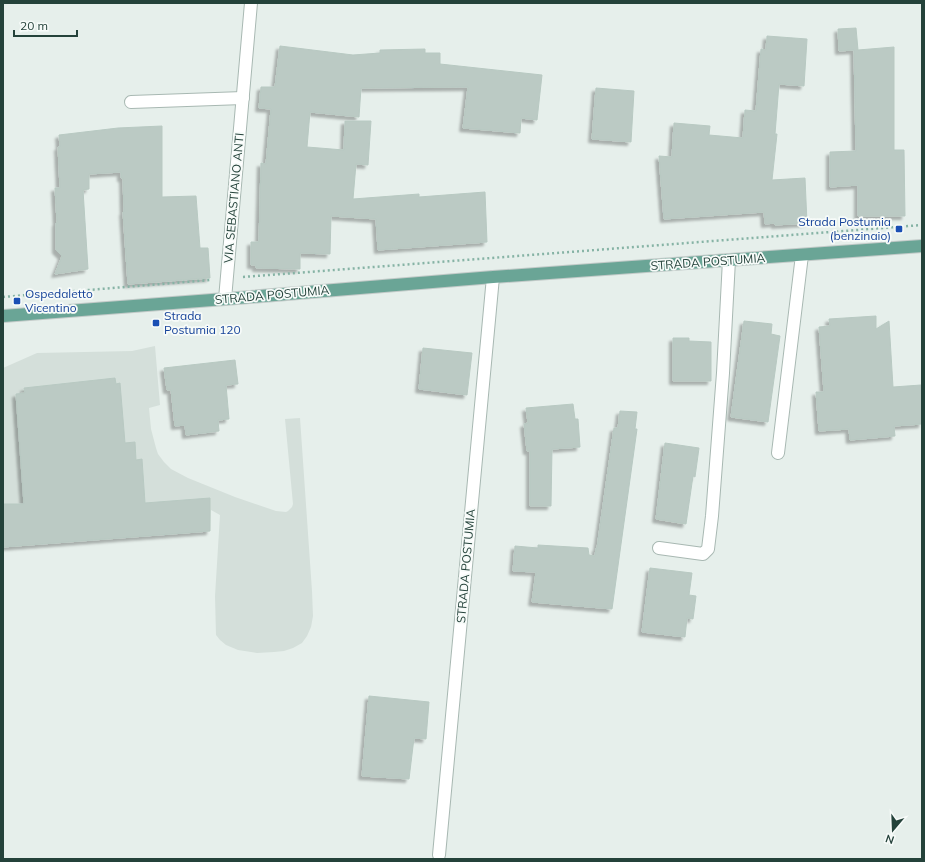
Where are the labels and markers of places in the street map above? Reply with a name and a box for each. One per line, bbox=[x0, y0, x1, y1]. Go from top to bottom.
place label: Strada Postumia (benzinaio) bbox=[798, 214, 891, 243]
marker: Strada Postumia (benzinaio) bbox=[894, 224, 904, 234]
place label: Ospedaletto Vicentino bbox=[25, 286, 93, 315]
marker: Ospedaletto Vicentino bbox=[12, 296, 22, 306]
place label: Strada Postumia 120 bbox=[164, 308, 241, 337]
marker: Strada Postumia 120 bbox=[151, 318, 161, 328]

